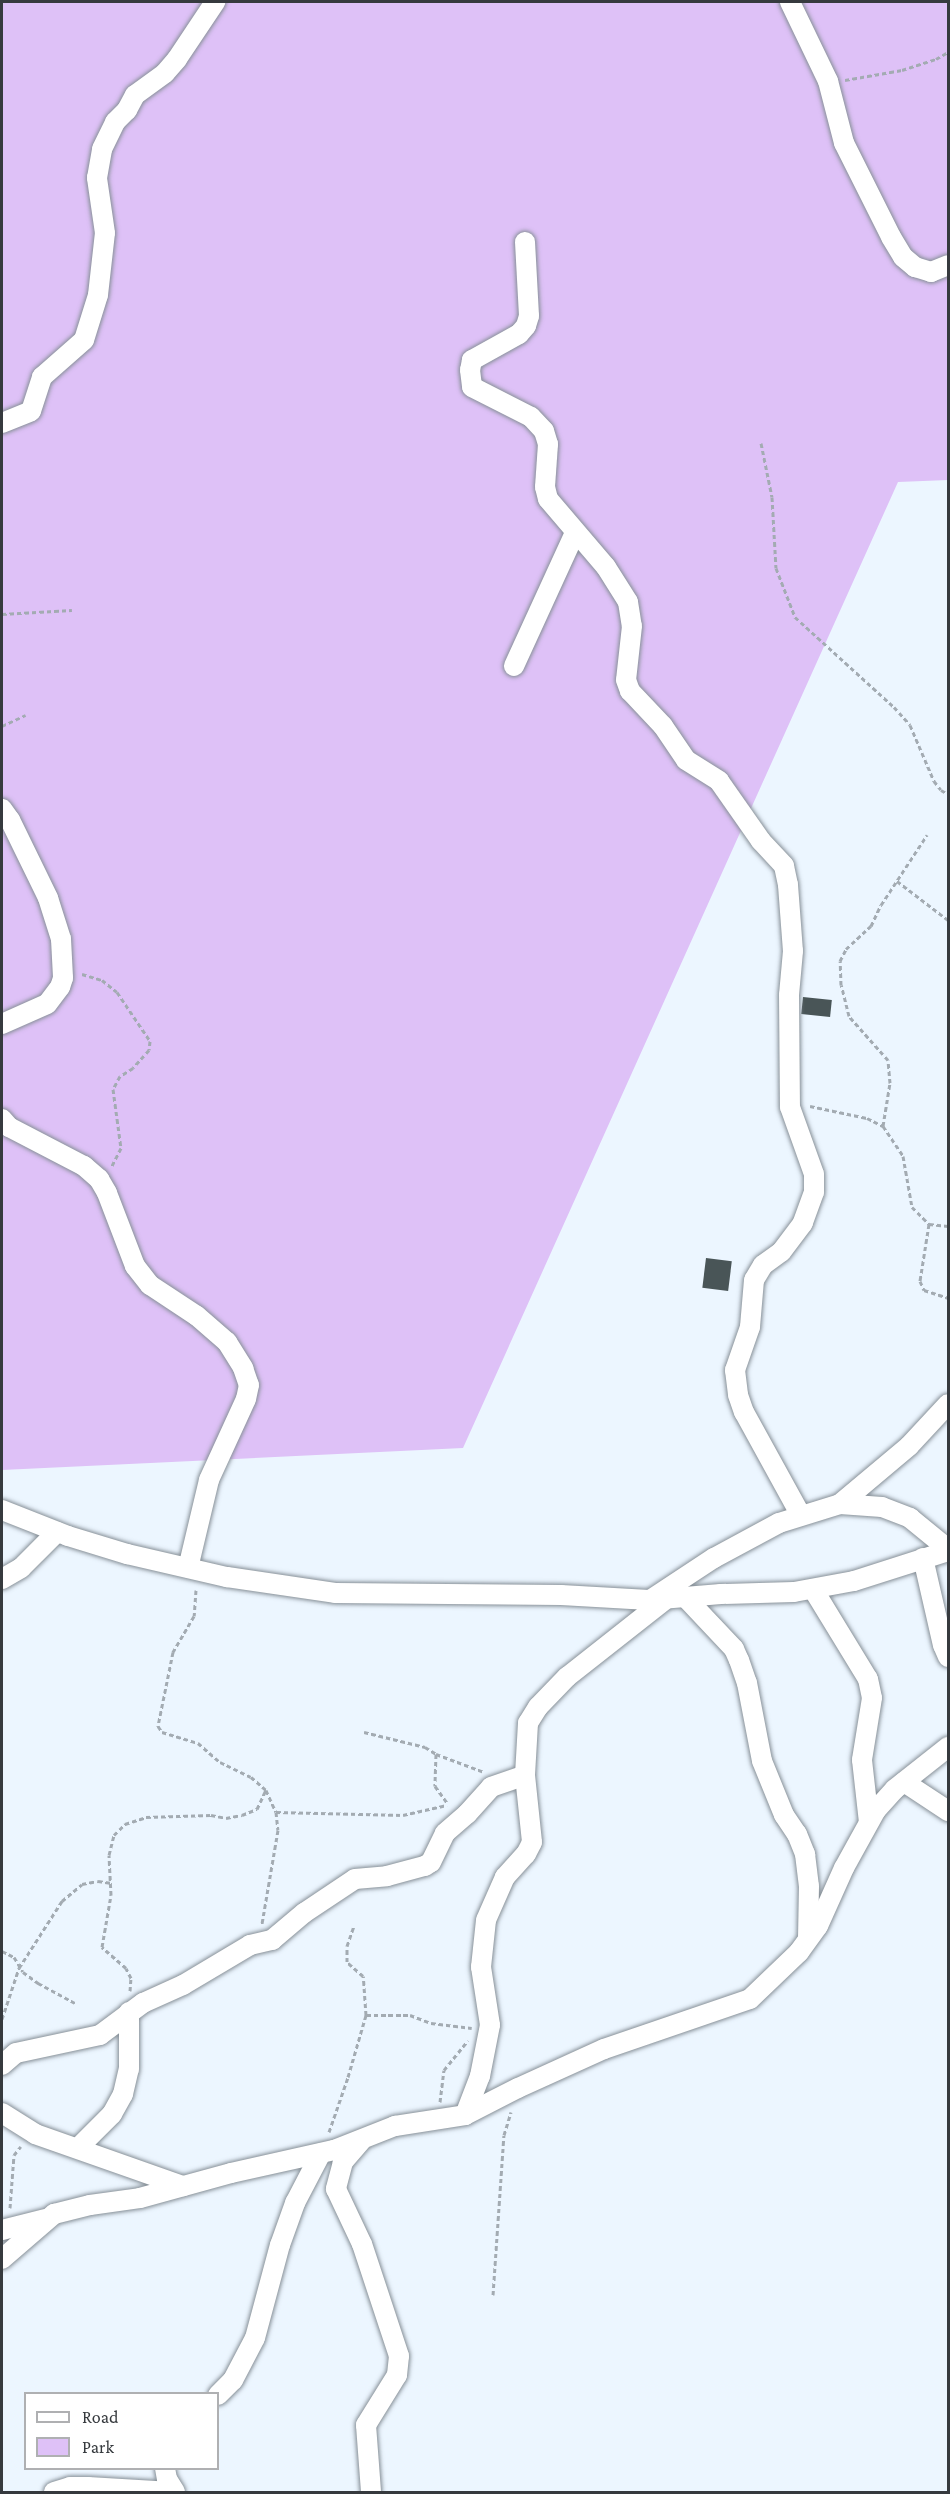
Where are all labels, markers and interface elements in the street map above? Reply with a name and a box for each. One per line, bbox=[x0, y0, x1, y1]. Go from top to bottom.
legend bbox=[24, 2392, 219, 2470]
text: Road bbox=[82, 2407, 119, 2427]
text: Park bbox=[82, 2437, 114, 2457]

